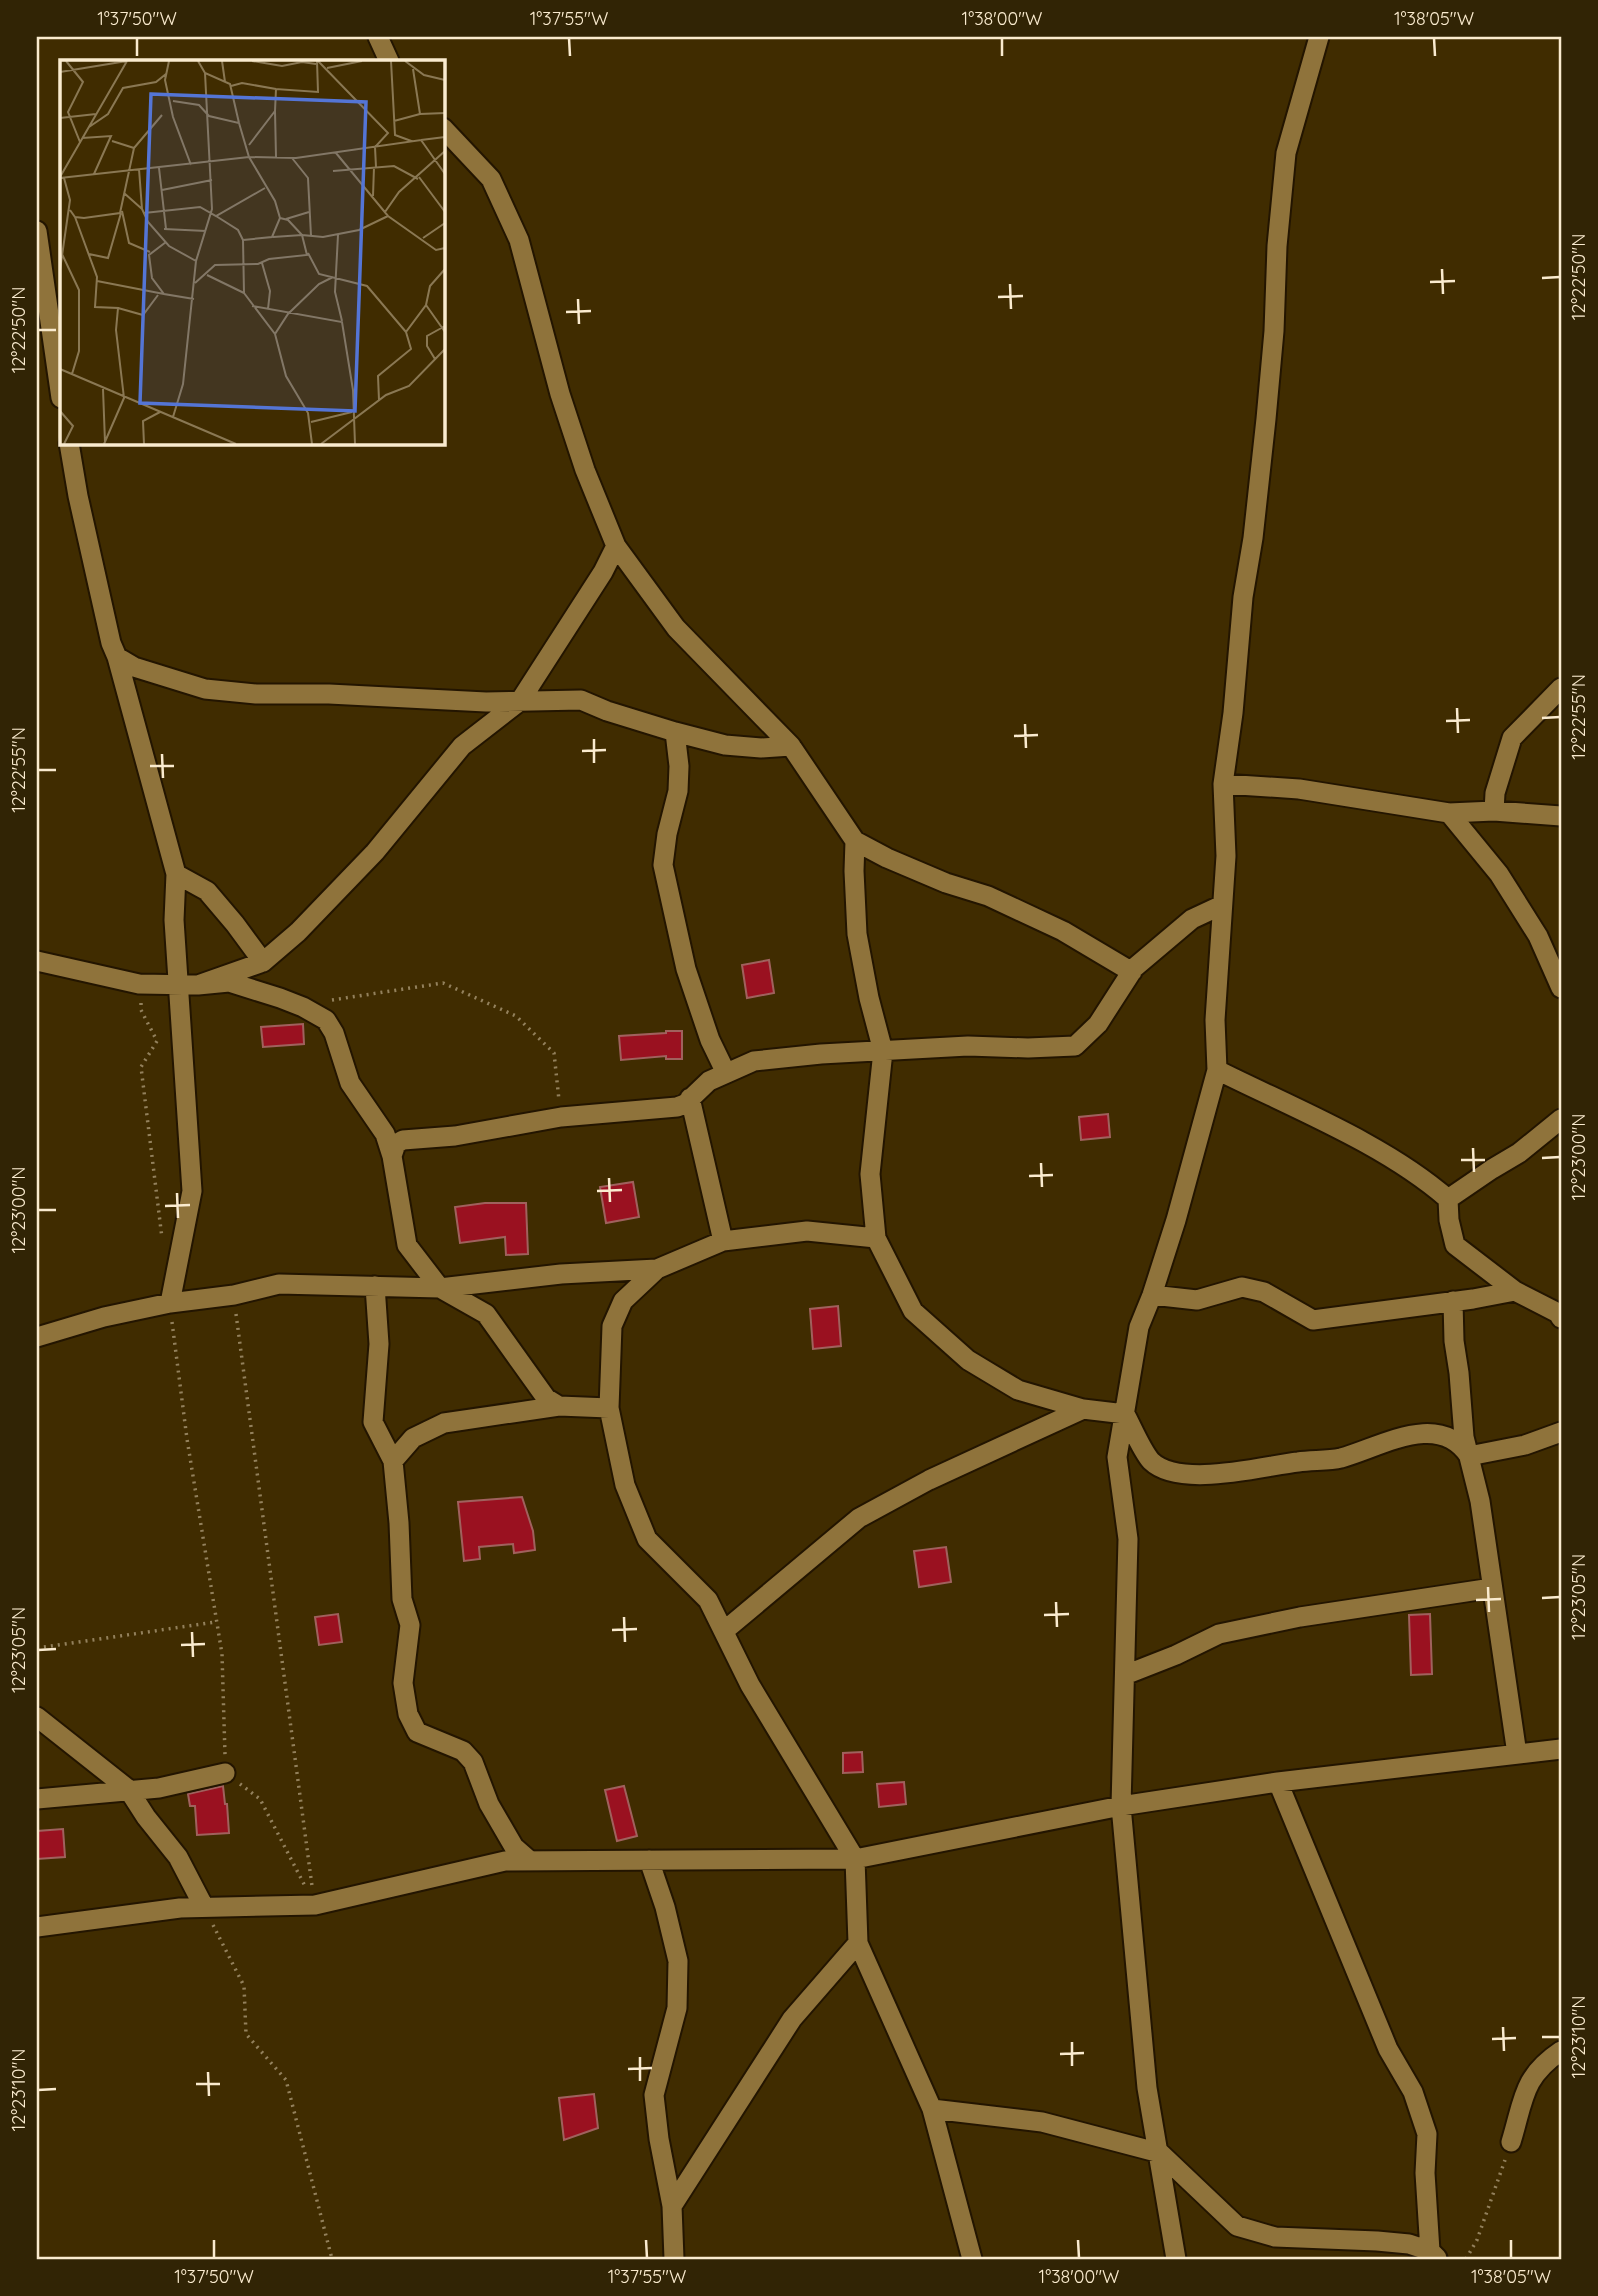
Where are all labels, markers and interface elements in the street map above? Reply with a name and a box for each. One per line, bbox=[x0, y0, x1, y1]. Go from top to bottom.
text: 1°37'50"W bbox=[97, 7, 177, 30]
text: 1°37'55"W bbox=[530, 7, 608, 30]
text: 1°38'00"W bbox=[962, 7, 1042, 30]
text: 1°38'05"W bbox=[1394, 7, 1474, 30]
inset map bbox=[60, 60, 444, 444]
text: 12°22'50"N bbox=[1567, 234, 1590, 320]
text: 12°22'50"N bbox=[7, 287, 30, 373]
text: 12°22'55"N bbox=[1567, 674, 1590, 760]
text: 12°22'55"N bbox=[7, 727, 30, 813]
text: 12°23'00"N bbox=[1567, 1114, 1590, 1200]
text: 12°23'00"N bbox=[7, 1167, 30, 1253]
text: 12°23'05"N bbox=[1567, 1554, 1590, 1640]
text: 12°23'05"N bbox=[7, 1607, 30, 1693]
text: 12°23'10"N bbox=[1567, 1996, 1590, 2078]
text: 12°23'10"N bbox=[7, 2049, 30, 2131]
text: 1°37'50"W bbox=[174, 2265, 254, 2288]
text: 1°37'55"W bbox=[608, 2265, 686, 2288]
text: 1°38'00"W bbox=[1039, 2265, 1119, 2288]
text: 1°38'05"W bbox=[1471, 2265, 1551, 2288]

